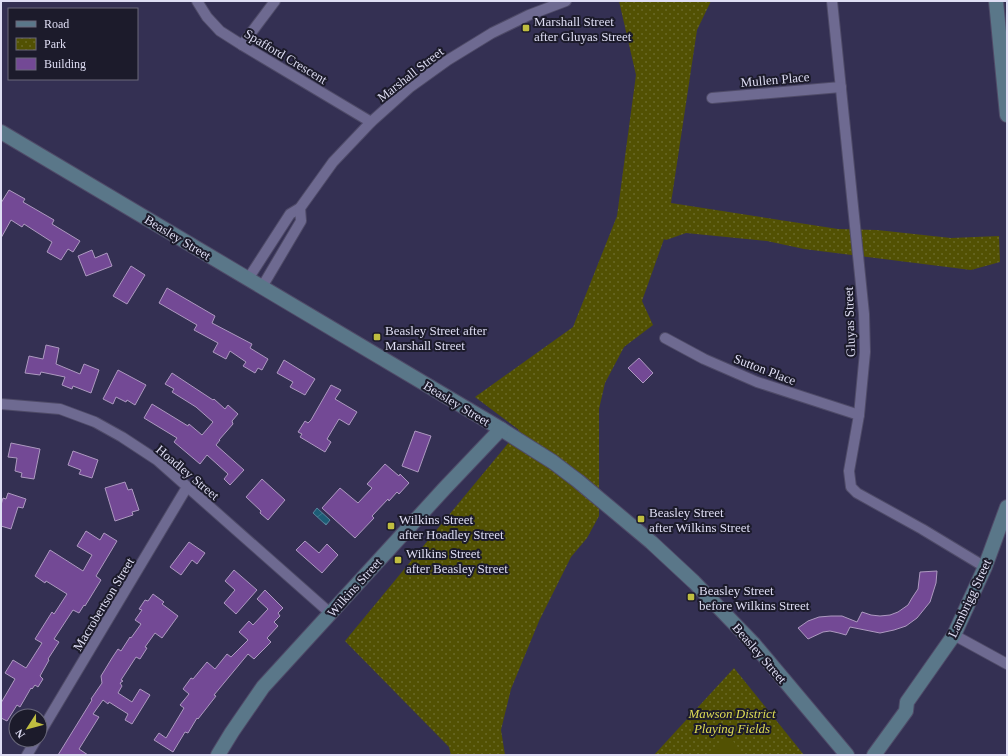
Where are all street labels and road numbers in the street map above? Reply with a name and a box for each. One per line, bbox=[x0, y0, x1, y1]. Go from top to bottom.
street label: Spafford Crescent bbox=[242, 26, 330, 87]
street label: Marshall Street bbox=[374, 44, 447, 105]
street label: Mullen Place bbox=[740, 69, 810, 90]
street label: Beasley Street bbox=[142, 212, 214, 263]
street label: Gluyas Street bbox=[841, 286, 858, 357]
street label: Sutton Place bbox=[732, 351, 798, 388]
street label: Beasley Street bbox=[421, 378, 493, 429]
street label: Hoadley Street bbox=[153, 442, 223, 503]
street label: Wilkins Street bbox=[324, 554, 385, 620]
street label: Macrobertson Street bbox=[70, 555, 137, 653]
street label: Lambrigg Street bbox=[945, 556, 994, 640]
street label: Beasley Street bbox=[729, 620, 790, 687]

